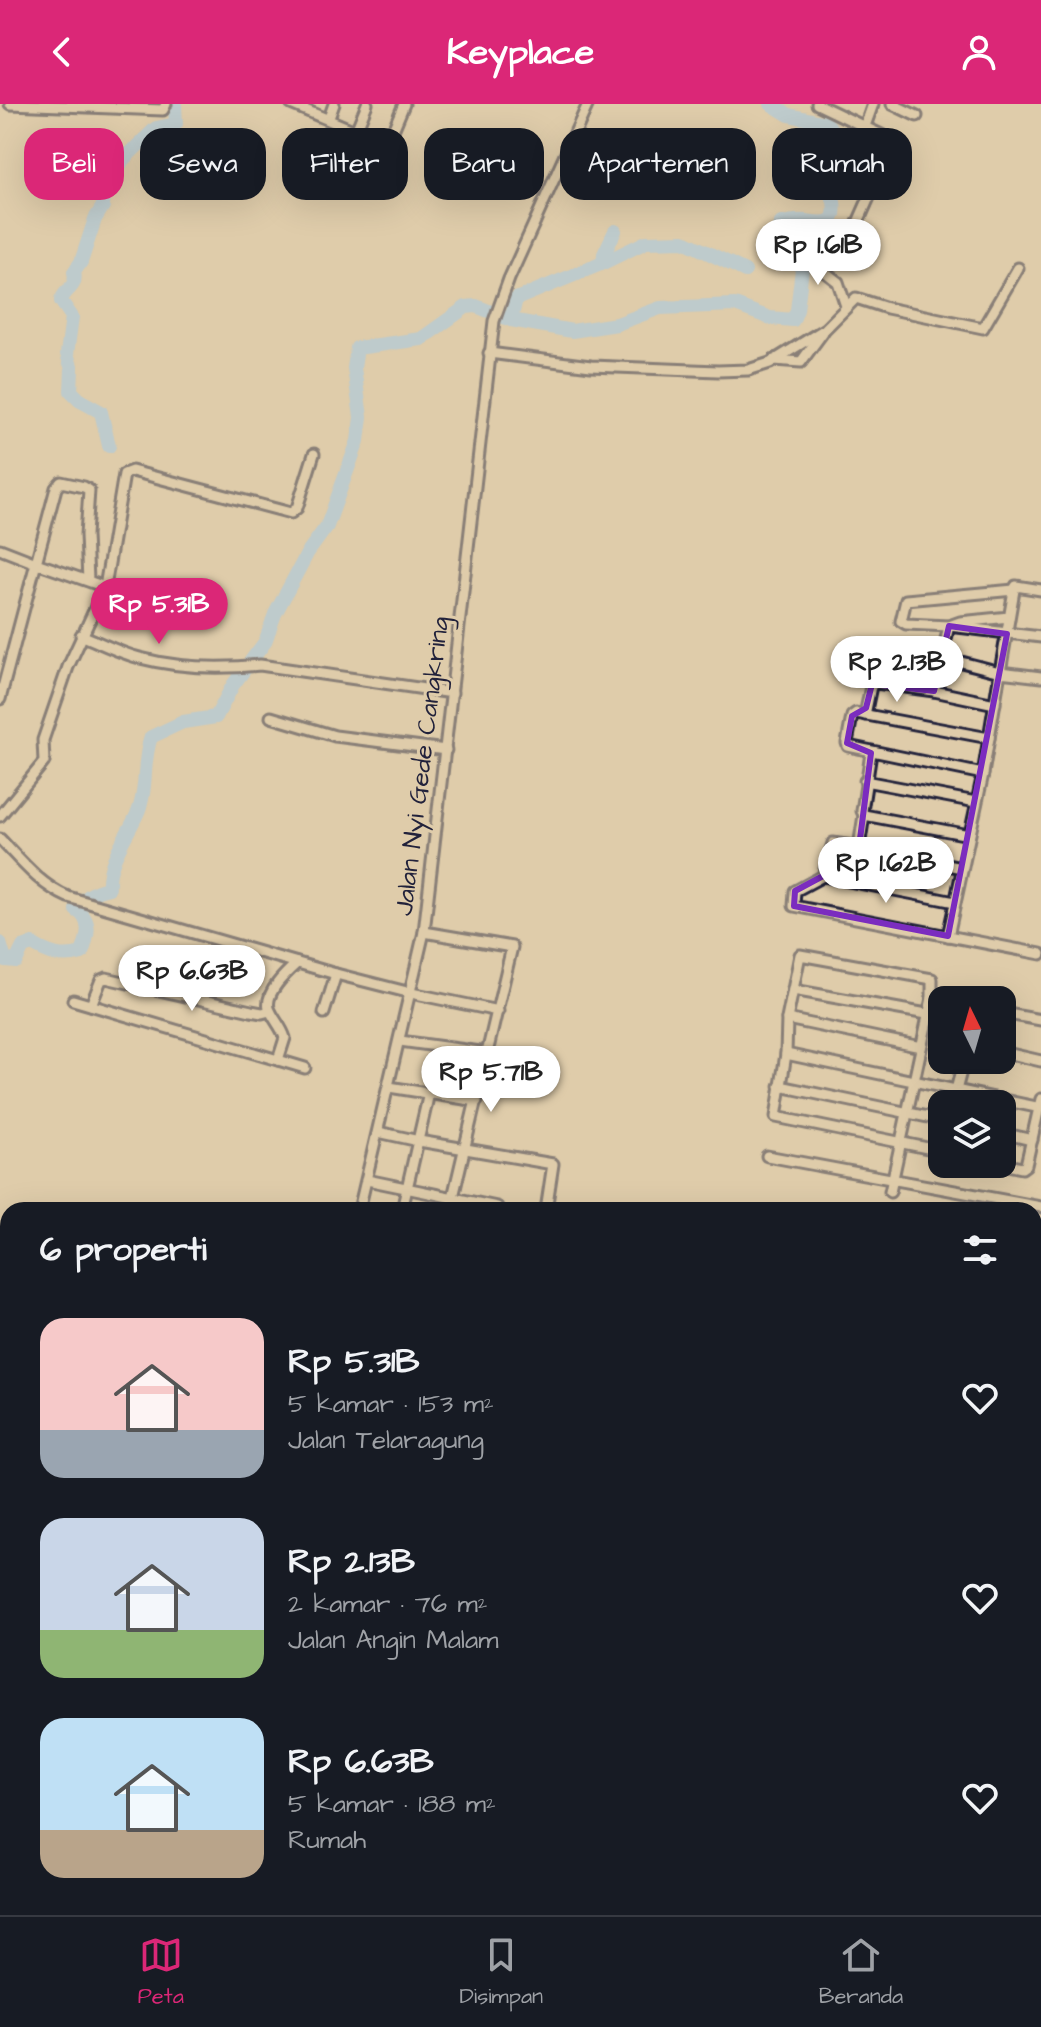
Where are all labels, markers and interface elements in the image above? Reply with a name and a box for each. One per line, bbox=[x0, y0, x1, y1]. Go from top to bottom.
text: Keyplace bbox=[447, 27, 594, 78]
icon: back bbox=[40, 30, 84, 74]
icon: person bbox=[957, 30, 1001, 74]
chip: Beli bbox=[24, 128, 124, 200]
chip: Sewa bbox=[140, 128, 266, 200]
chip: Filter bbox=[282, 128, 408, 200]
chip: Baru bbox=[424, 128, 544, 200]
chip: Apartemen bbox=[560, 128, 756, 200]
chip: Rumah bbox=[772, 128, 912, 200]
pin: Rp 1.61B bbox=[735, 219, 901, 287]
text: Rp 1.61B bbox=[774, 227, 862, 263]
pin: Rp 5.31B bbox=[76, 578, 242, 646]
text: Rp 5.31B bbox=[109, 586, 209, 622]
street label: Jalan Nyi Gede Cangkring bbox=[386, 614, 460, 918]
pin: Rp 2.13B bbox=[814, 636, 980, 704]
text: Rp 2.13B bbox=[849, 644, 946, 680]
pin: Rp 1.62B bbox=[803, 837, 969, 905]
text: Rp 1.62B bbox=[836, 845, 936, 881]
pin: Rp 6.63B bbox=[109, 945, 275, 1013]
text: Rp 6.63B bbox=[136, 953, 248, 989]
north arrow bbox=[928, 986, 1016, 1074]
map controls bbox=[928, 986, 1016, 1178]
pin: Rp 5.71B bbox=[408, 1046, 574, 1114]
text: Rp 5.71B bbox=[439, 1054, 543, 1090]
button: layers bbox=[928, 1090, 1016, 1178]
text: 6 properti bbox=[40, 1226, 207, 1274]
icon: filters bbox=[958, 1228, 1002, 1272]
text: Rp 5.31B bbox=[288, 1338, 419, 1386]
icon: home bbox=[104, 1350, 200, 1446]
icon: heart bbox=[958, 1376, 1002, 1420]
text: 5 kamar · 153 m² bbox=[288, 1386, 494, 1422]
text: Jalan Telaragung bbox=[288, 1422, 484, 1458]
text: Rp 2.13B bbox=[288, 1538, 415, 1586]
icon: home bbox=[104, 1550, 200, 1646]
icon: heart bbox=[958, 1576, 1002, 1620]
text: 2 kamar · 76 m² bbox=[288, 1586, 487, 1622]
text: Jalan Angin Malam bbox=[288, 1622, 498, 1658]
text: Rp 6.63B bbox=[288, 1738, 434, 1786]
icon: home bbox=[104, 1750, 200, 1846]
icon: heart bbox=[958, 1776, 1002, 1820]
text: 5 kamar · 188 m² bbox=[288, 1786, 496, 1822]
text: Rumah bbox=[288, 1822, 366, 1858]
tab: Peta bbox=[138, 1933, 184, 2012]
tab: Disimpan bbox=[460, 1933, 543, 2012]
tab: Beranda bbox=[819, 1933, 903, 2012]

